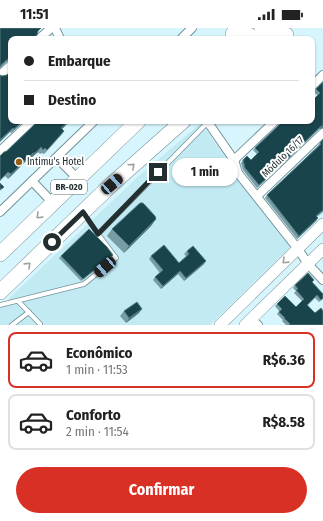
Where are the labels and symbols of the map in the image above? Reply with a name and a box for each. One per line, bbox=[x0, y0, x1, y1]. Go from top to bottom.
street label: Módulo 16/17 bbox=[259, 134, 307, 180]
place label: Intimu's Hotel bbox=[27, 156, 85, 168]
marker: Intimu's Hotel bbox=[14, 157, 24, 167]
callout: 1 min bbox=[172, 158, 238, 186]
one-way arrow bbox=[127, 163, 135, 171]
route end bbox=[149, 163, 167, 181]
car bbox=[99, 172, 125, 196]
road number: BR-020 bbox=[51, 180, 87, 194]
one-way arrow bbox=[36, 211, 44, 219]
route start bbox=[43, 233, 61, 251]
car bbox=[92, 255, 118, 279]
one-way arrow bbox=[282, 256, 290, 264]
one-way arrow bbox=[23, 262, 31, 270]

